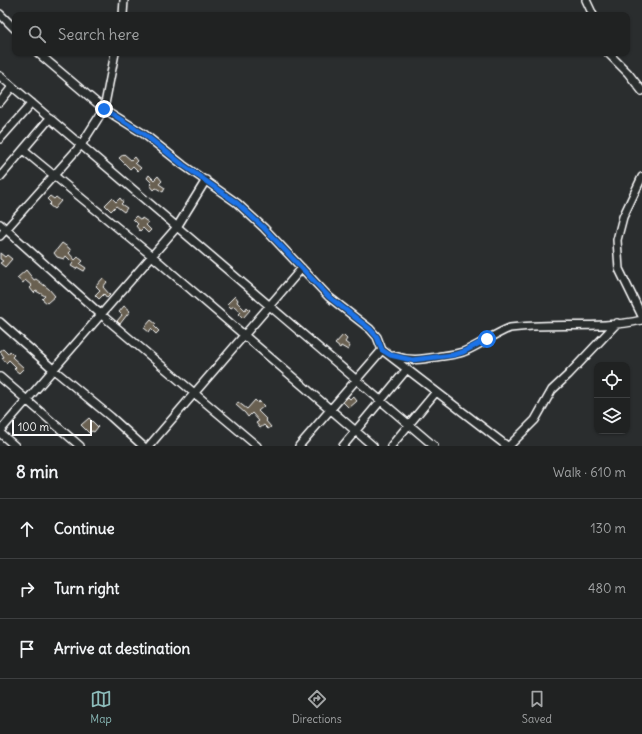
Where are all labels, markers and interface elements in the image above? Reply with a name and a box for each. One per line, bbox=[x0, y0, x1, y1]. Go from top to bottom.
search box bbox=[12, 12, 630, 56]
icon: search bbox=[26, 23, 48, 45]
text: Search here bbox=[58, 25, 139, 44]
route end bbox=[95, 100, 113, 118]
route start bbox=[478, 330, 496, 348]
map controls bbox=[594, 362, 630, 434]
button: locate bbox=[594, 362, 630, 398]
button: layers bbox=[594, 398, 630, 434]
scale bar bbox=[12, 418, 92, 437]
text: 100 m bbox=[18, 420, 49, 434]
text: 8 min bbox=[16, 461, 58, 483]
text: Walk · 610 m bbox=[553, 464, 626, 481]
icon: ahead bbox=[16, 518, 38, 540]
text: Continue bbox=[54, 519, 115, 538]
text: 130 m bbox=[590, 520, 626, 537]
icon: right bbox=[16, 578, 38, 600]
text: Turn right bbox=[54, 579, 119, 598]
text: 480 m bbox=[588, 580, 626, 597]
icon: arrive bbox=[16, 638, 38, 660]
text: Arrive at destination bbox=[54, 639, 190, 658]
tab: Map bbox=[90, 688, 112, 726]
tab: Directions bbox=[292, 688, 342, 726]
tab: Saved bbox=[522, 688, 552, 726]

